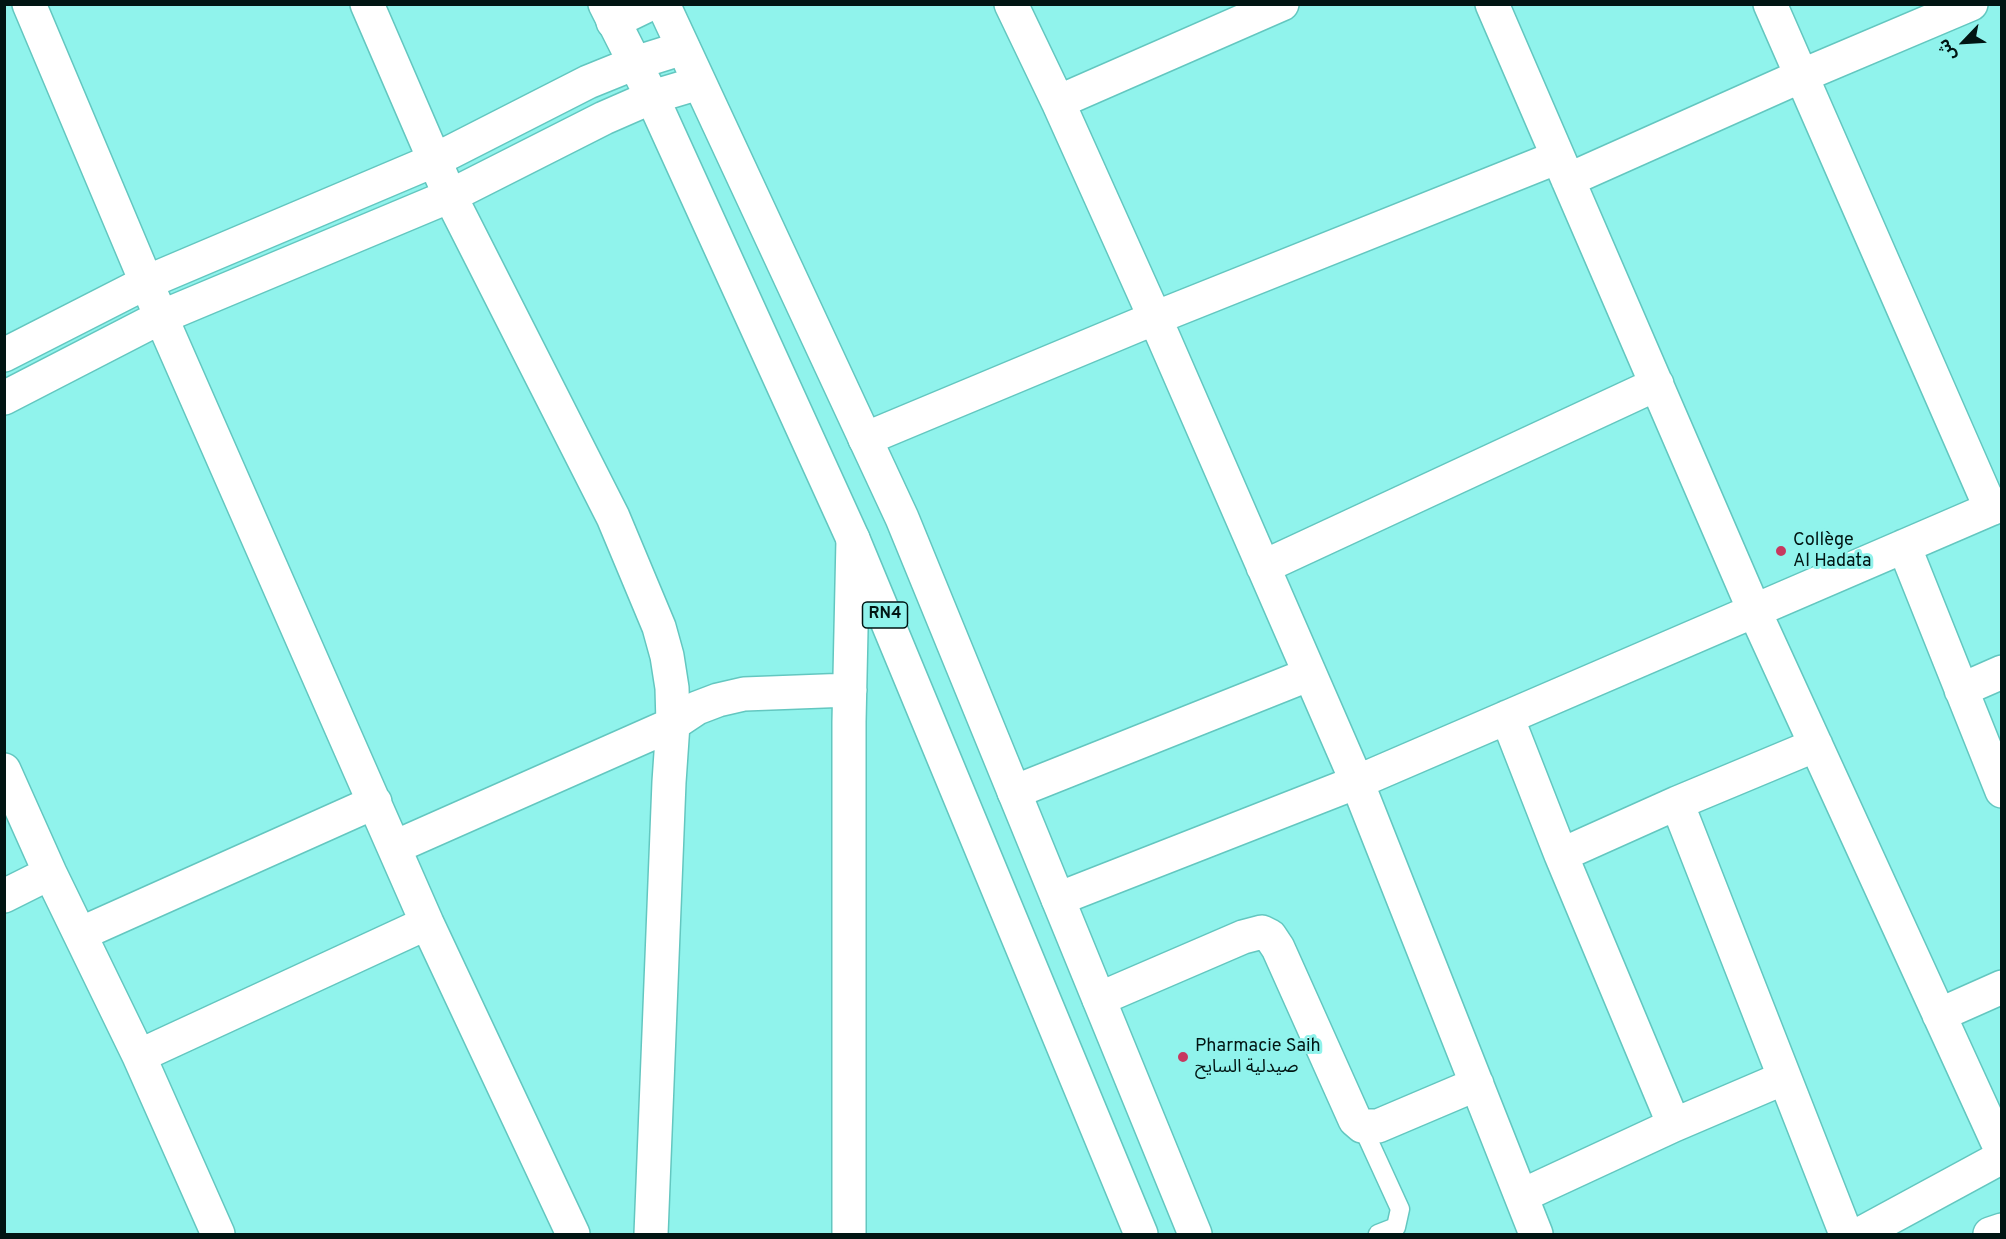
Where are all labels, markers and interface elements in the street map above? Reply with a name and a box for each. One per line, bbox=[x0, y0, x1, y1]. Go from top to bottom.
north arrow bbox=[1934, 12, 1994, 72]
text: ش bbox=[1934, 35, 1961, 64]
place label: Collège Al Hadata bbox=[1793, 530, 1871, 572]
marker: Collège Al Hadata bbox=[1774, 544, 1788, 558]
road number: RN4 bbox=[862, 602, 908, 628]
place label: Pharmacie Saih صيدلية السايح bbox=[1195, 1036, 1321, 1078]
marker: Pharmacie Saih صيدلية السايح bbox=[1176, 1050, 1190, 1064]

